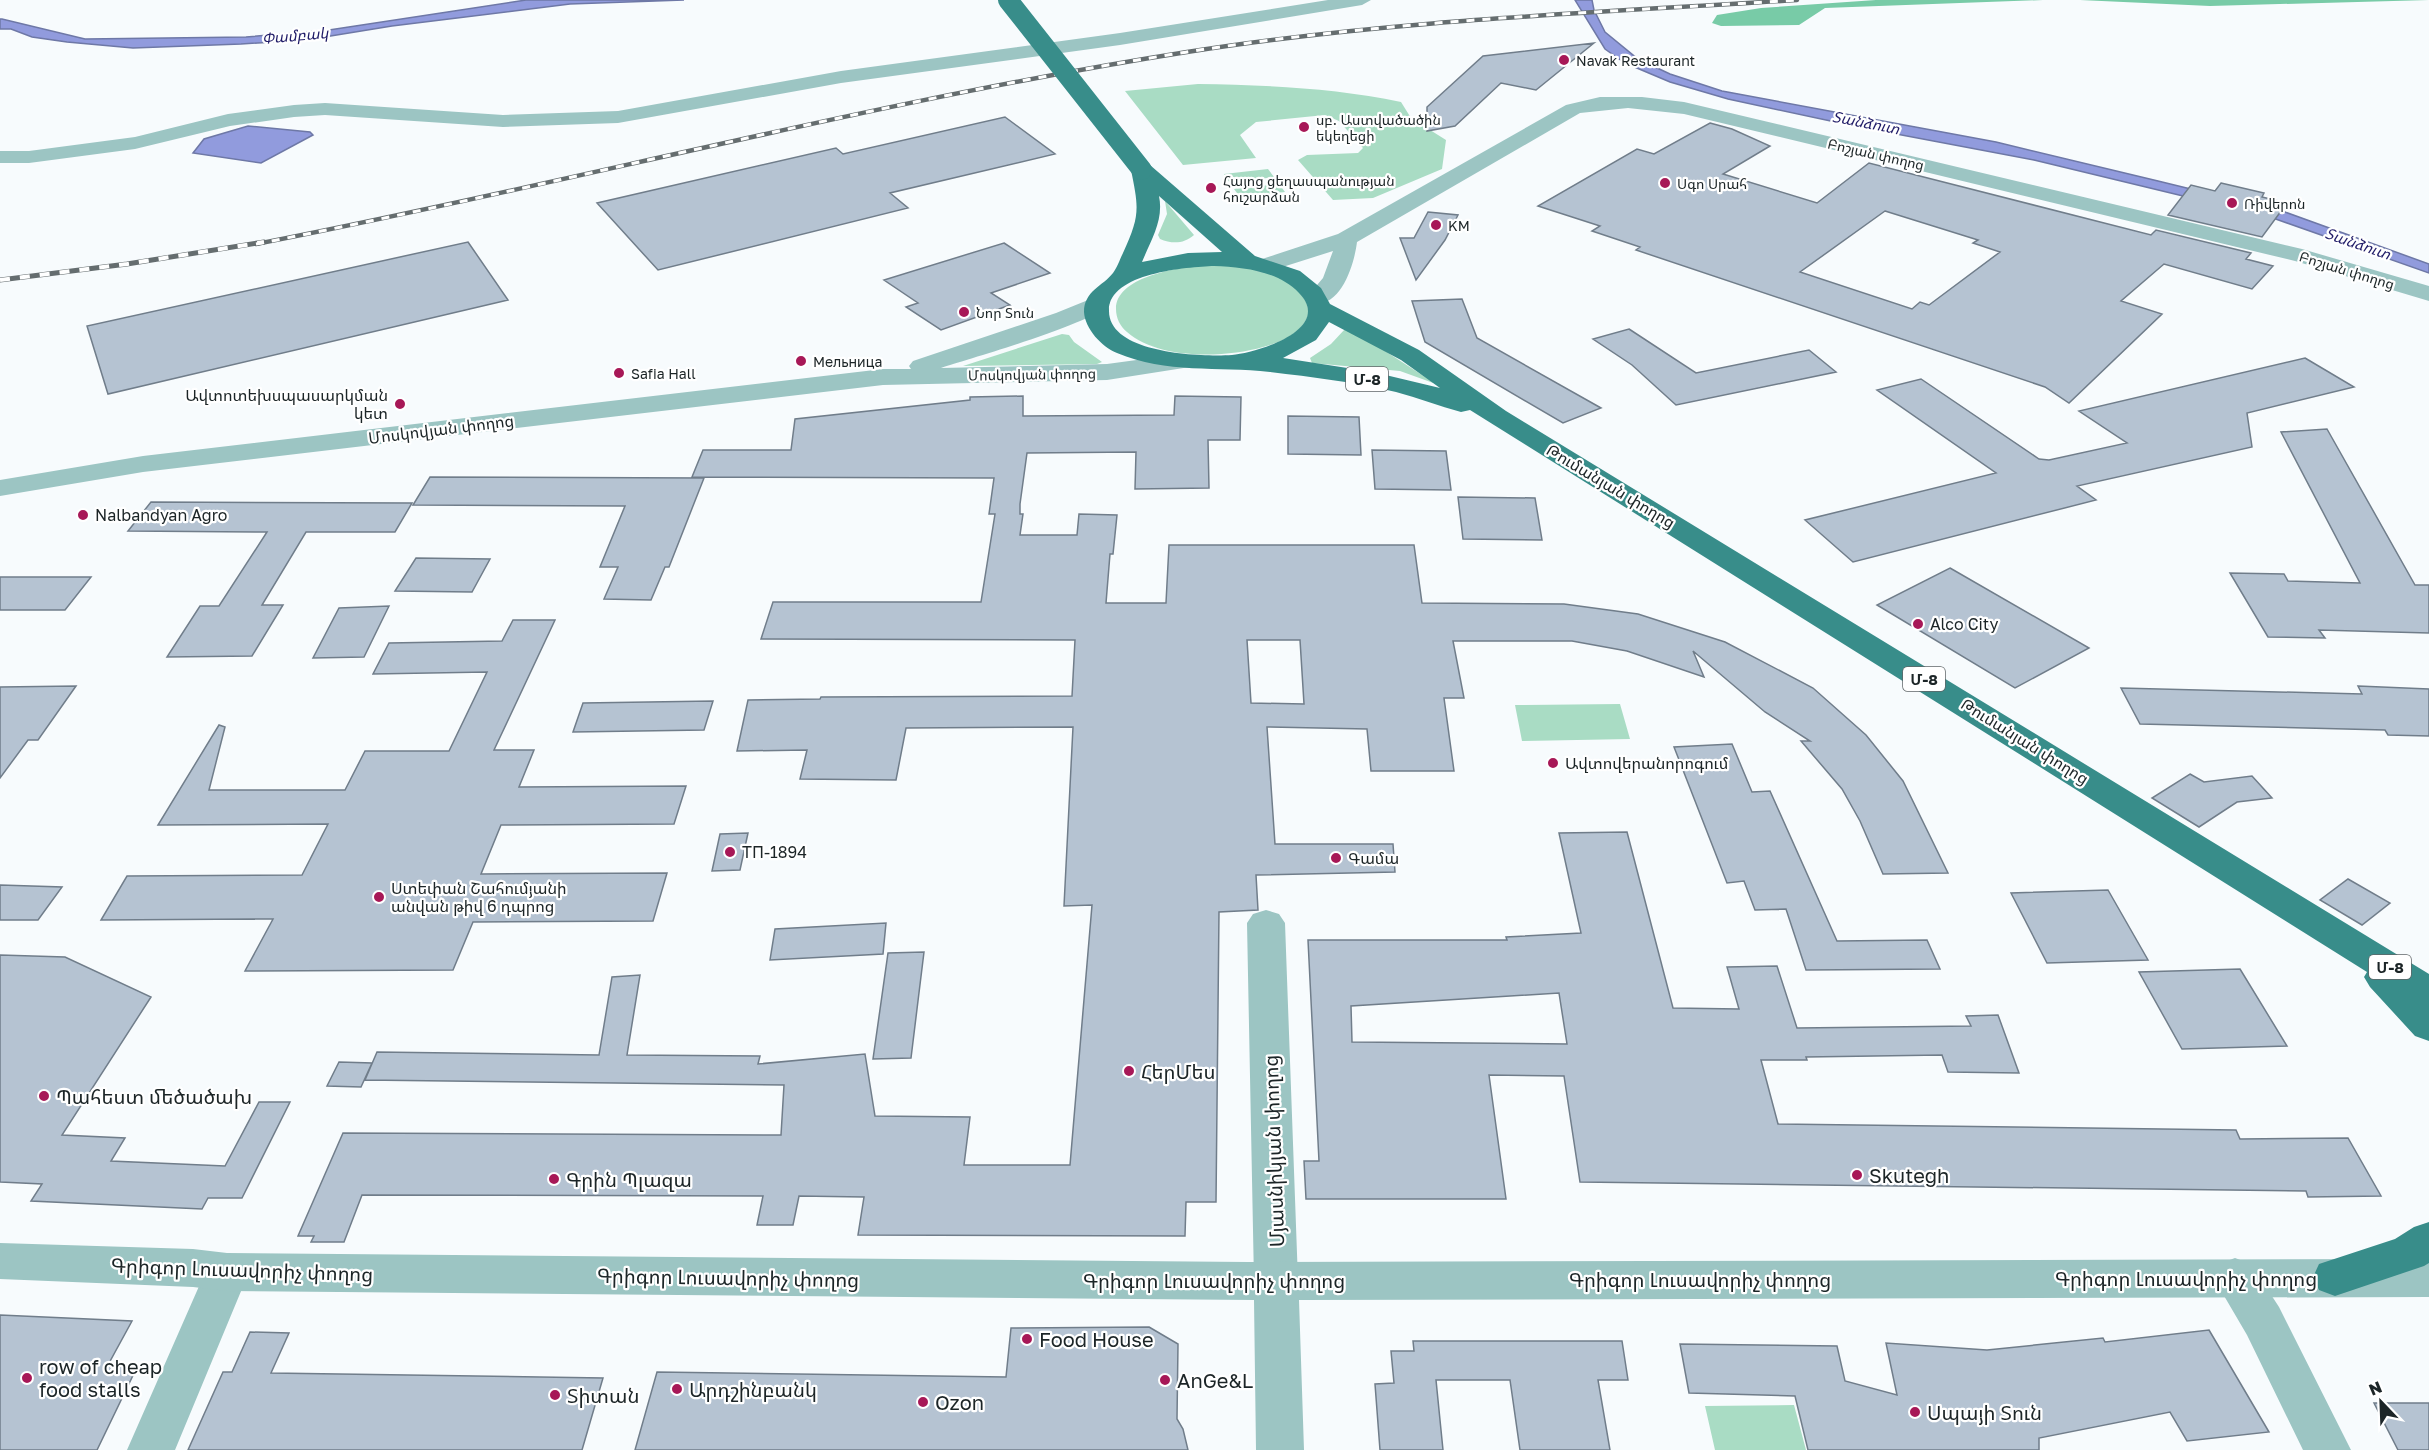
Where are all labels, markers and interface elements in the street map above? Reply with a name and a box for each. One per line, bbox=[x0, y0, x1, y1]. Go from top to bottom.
water label: Փամբակ bbox=[261, 23, 330, 48]
place label: Navak Restaurant bbox=[1576, 52, 1695, 69]
marker: Navak Restaurant bbox=[1557, 53, 1571, 67]
water label: Տանձուտ bbox=[1831, 107, 1902, 138]
place label: սբ. Աստվածածին եկեղեցի bbox=[1316, 111, 1441, 144]
marker: սբ. Աստվածածին եկեղեցի bbox=[1297, 120, 1311, 134]
street label: Բոշյան փողոց bbox=[1826, 135, 1926, 173]
place label: Հայոց ցեղասպանության հուշարձան bbox=[1223, 172, 1395, 205]
place label: Սգո Սրահ bbox=[1677, 175, 1747, 192]
marker: Սգո Սրահ bbox=[1658, 176, 1672, 190]
marker: Հայոց ցեղասպանության հուշարձան bbox=[1204, 181, 1218, 195]
place label: Ռիվերոն bbox=[2244, 195, 2305, 212]
marker: Ռիվերոն bbox=[2225, 196, 2239, 210]
place label: KM bbox=[1448, 217, 1470, 234]
marker: KM bbox=[1429, 218, 1443, 232]
water label: Տանձուտ bbox=[2323, 223, 2394, 263]
street label: Բոշյան փողոց bbox=[2297, 247, 2397, 293]
place label: Նոր Տուն bbox=[976, 304, 1034, 321]
marker: Նոր Տուն bbox=[957, 305, 971, 319]
place label: Мельница bbox=[813, 353, 882, 370]
marker: Мельница bbox=[794, 354, 808, 368]
street label: Մոսկովյան փողոց bbox=[968, 364, 1096, 384]
place label: Safia Hall bbox=[631, 365, 696, 382]
marker: Safia Hall bbox=[612, 366, 626, 380]
road number: Մ-8 bbox=[1346, 367, 1388, 391]
place label: Ավտոտեխսպասարկման կետ bbox=[185, 385, 388, 423]
marker: Ավտոտեխսպասարկման կետ bbox=[393, 397, 407, 411]
street label: Մոսկովյան փողոց bbox=[367, 410, 515, 448]
street label: Թումանյան փողոց bbox=[1543, 440, 1679, 532]
place label: Nalbandyan Agro bbox=[95, 505, 227, 525]
marker: Nalbandyan Agro bbox=[76, 508, 90, 522]
place label: Alco City bbox=[1930, 614, 1999, 634]
marker: Alco City bbox=[1911, 617, 1925, 631]
road number: Մ-8 bbox=[1903, 667, 1945, 691]
street label: Թումանյան փողոց bbox=[1957, 694, 2093, 788]
place label: Ավտովերանորոգում bbox=[1565, 753, 1729, 773]
marker: Ավտովերանորոգում bbox=[1546, 756, 1560, 770]
place label: ТП-1894 bbox=[742, 842, 807, 862]
marker: ТП-1894 bbox=[723, 845, 737, 859]
place label: Գամա bbox=[1348, 848, 1399, 868]
marker: Գամա bbox=[1329, 851, 1343, 865]
place label: Ստեփան Շահումյանի անվան թիվ 6 դպրոց bbox=[391, 878, 567, 916]
marker: Ստեփան Շահումյանի անվան թիվ 6 դպրոց bbox=[372, 890, 386, 904]
road number: Մ-8 bbox=[2369, 955, 2411, 979]
street label: Մյասնիկյան փողոց bbox=[1258, 1054, 1289, 1248]
place label: ՀերՄես bbox=[1141, 1059, 1215, 1084]
marker: ՀերՄես bbox=[1122, 1064, 1136, 1078]
place label: Պահեստ մեծածախ bbox=[56, 1084, 252, 1109]
marker: Պահեստ մեծածախ bbox=[37, 1089, 51, 1103]
place label: Skutegh bbox=[1869, 1163, 1949, 1187]
place label: Գրին Պլազա bbox=[566, 1167, 692, 1192]
marker: Skutegh bbox=[1850, 1168, 1864, 1182]
marker: Գրին Պլազա bbox=[547, 1172, 561, 1186]
street label: Գրիգոր Լուսավորիչ փողոց bbox=[110, 1252, 374, 1287]
street label: Գրիգոր Լուսավորիչ փողոց bbox=[597, 1263, 859, 1292]
street label: Գրիգոր Լուսավորիչ փողոց bbox=[2055, 1266, 2317, 1291]
street label: Գրիգոր Լուսավորիչ փողոց bbox=[1569, 1267, 1831, 1292]
street label: Գրիգոր Լուսավորիչ փողոց bbox=[1083, 1268, 1345, 1293]
place label: Food House bbox=[1039, 1327, 1154, 1351]
marker: Food House bbox=[1020, 1332, 1034, 1346]
place label: row of cheap food stalls bbox=[39, 1354, 162, 1401]
place label: AnGe&L bbox=[1177, 1368, 1253, 1392]
marker: row of cheap food stalls bbox=[20, 1371, 34, 1385]
north arrow bbox=[2351, 1372, 2411, 1432]
marker: AnGe&L bbox=[1158, 1373, 1172, 1387]
place label: Արդշինբանկ bbox=[689, 1377, 817, 1402]
text: N bbox=[2366, 1377, 2385, 1400]
marker: Արդշինբանկ bbox=[670, 1382, 684, 1396]
place label: Տիտան bbox=[567, 1383, 639, 1408]
marker: Տիտան bbox=[548, 1388, 562, 1402]
place label: Ozon bbox=[935, 1390, 984, 1414]
marker: Ozon bbox=[916, 1395, 930, 1409]
place label: Սպայի Տուն bbox=[1927, 1400, 2042, 1425]
marker: Սպայի Տուն bbox=[1908, 1405, 1922, 1419]

